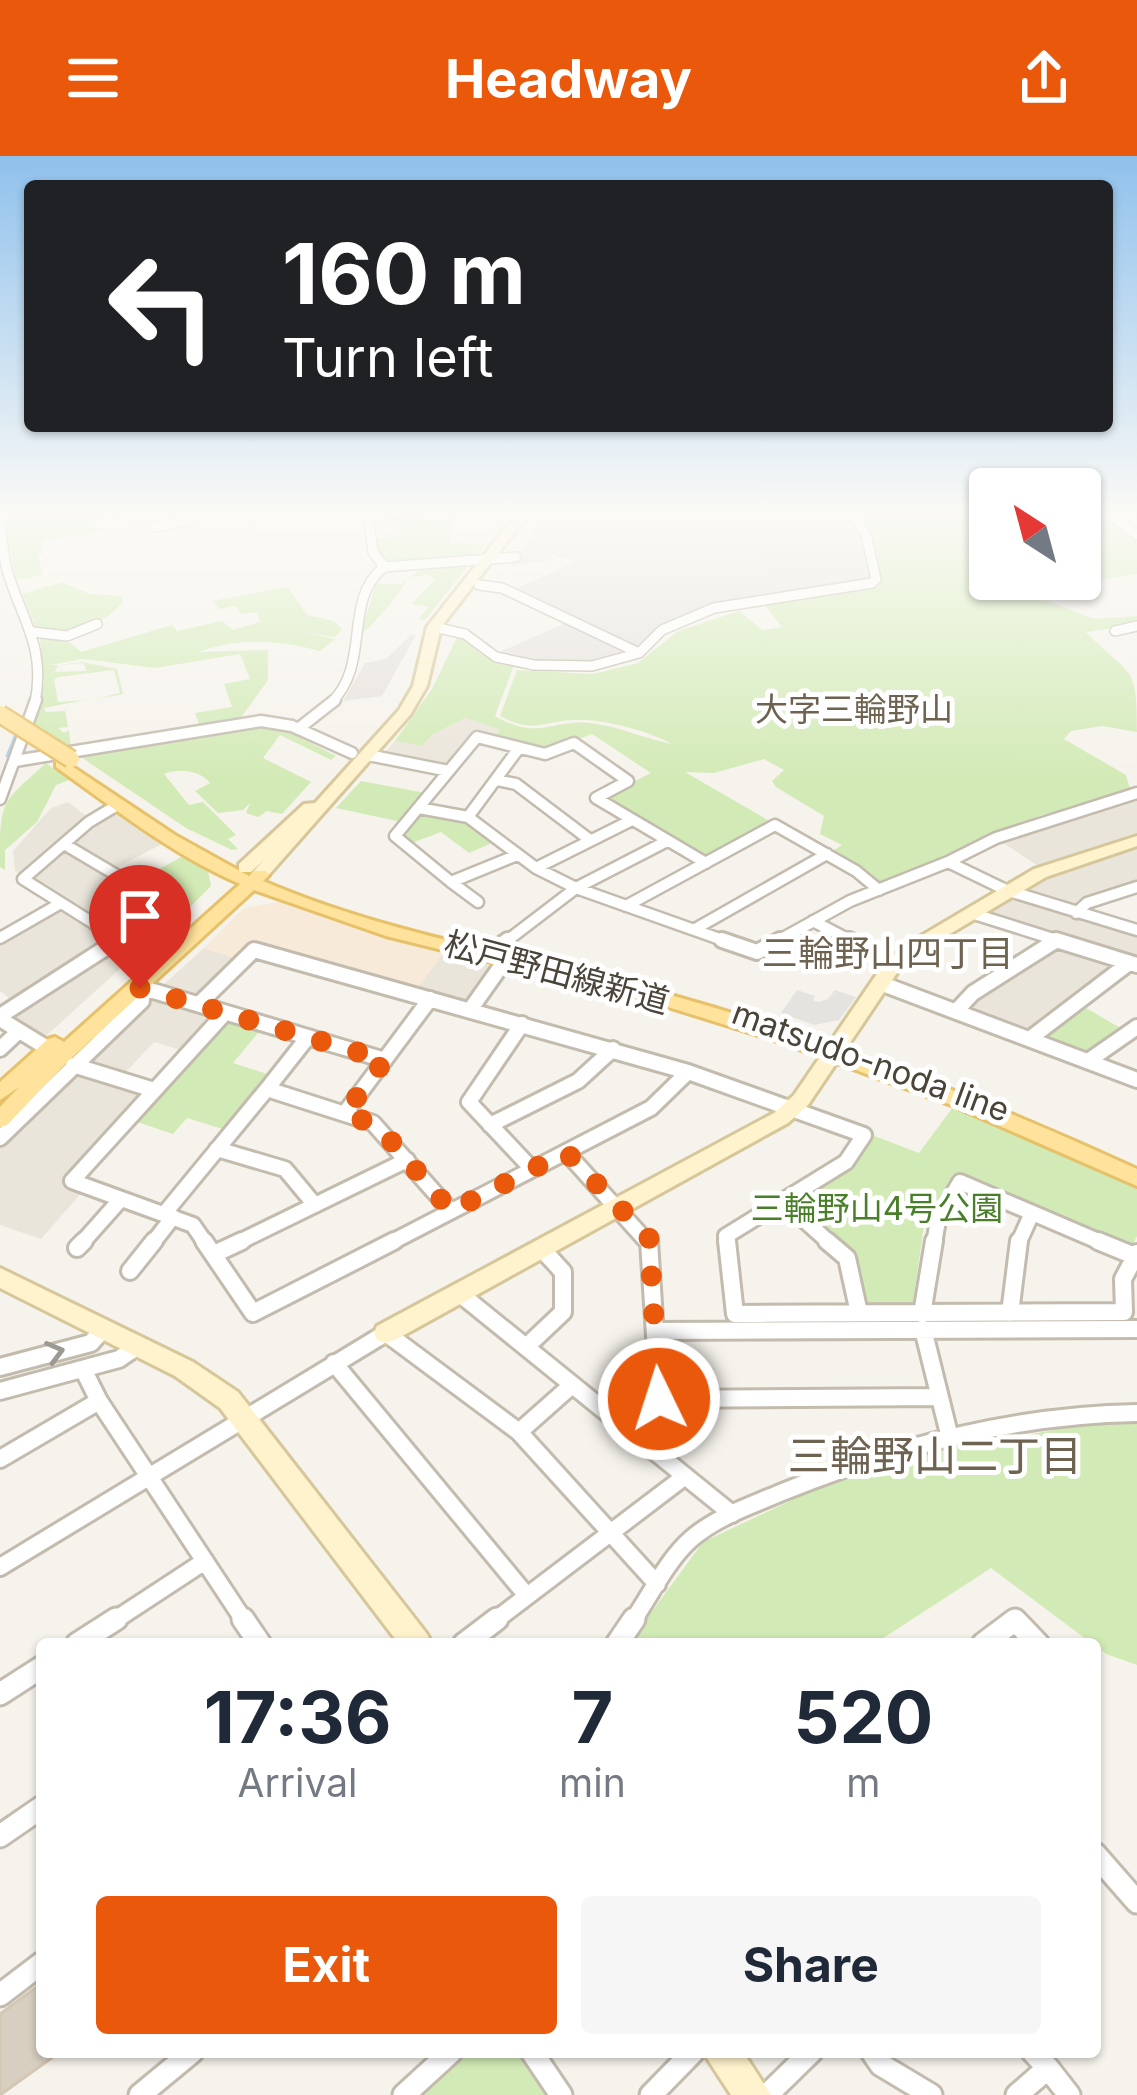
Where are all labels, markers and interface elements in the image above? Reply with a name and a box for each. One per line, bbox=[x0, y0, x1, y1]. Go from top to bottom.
icon: menu bbox=[60, 45, 126, 111]
icon: share bbox=[1011, 45, 1077, 111]
text: Headway bbox=[445, 46, 692, 111]
text: 160 m bbox=[282, 223, 526, 324]
icon: left bbox=[84, 228, 240, 384]
text: Turn left bbox=[282, 325, 493, 390]
north arrow bbox=[969, 468, 1101, 600]
map controls bbox=[969, 468, 1101, 600]
district label: 大字三輪野山 bbox=[755, 689, 953, 729]
pin bbox=[89, 865, 191, 988]
icon: arrive bbox=[107, 883, 173, 949]
street label: 松戸野田線新道 bbox=[440, 923, 674, 1021]
district label: 三輪野山四丁目 bbox=[762, 931, 1014, 975]
street label: matsudo-noda line bbox=[727, 992, 1015, 1130]
park label: 三輪野山4号公園 bbox=[751, 1188, 1003, 1228]
position arrow bbox=[596, 1336, 722, 1462]
one-way arrow bbox=[44, 1342, 65, 1367]
district label: 三輪野山二丁目 bbox=[788, 1430, 1082, 1481]
text: 17:36 bbox=[204, 1673, 391, 1760]
text: 7 bbox=[571, 1673, 613, 1760]
text: 520 bbox=[793, 1673, 933, 1760]
text: Arrival bbox=[238, 1759, 358, 1806]
text: min bbox=[559, 1759, 626, 1806]
text: m bbox=[846, 1759, 880, 1806]
button: Exit bbox=[96, 1896, 557, 2034]
button: Share bbox=[581, 1896, 1041, 2034]

